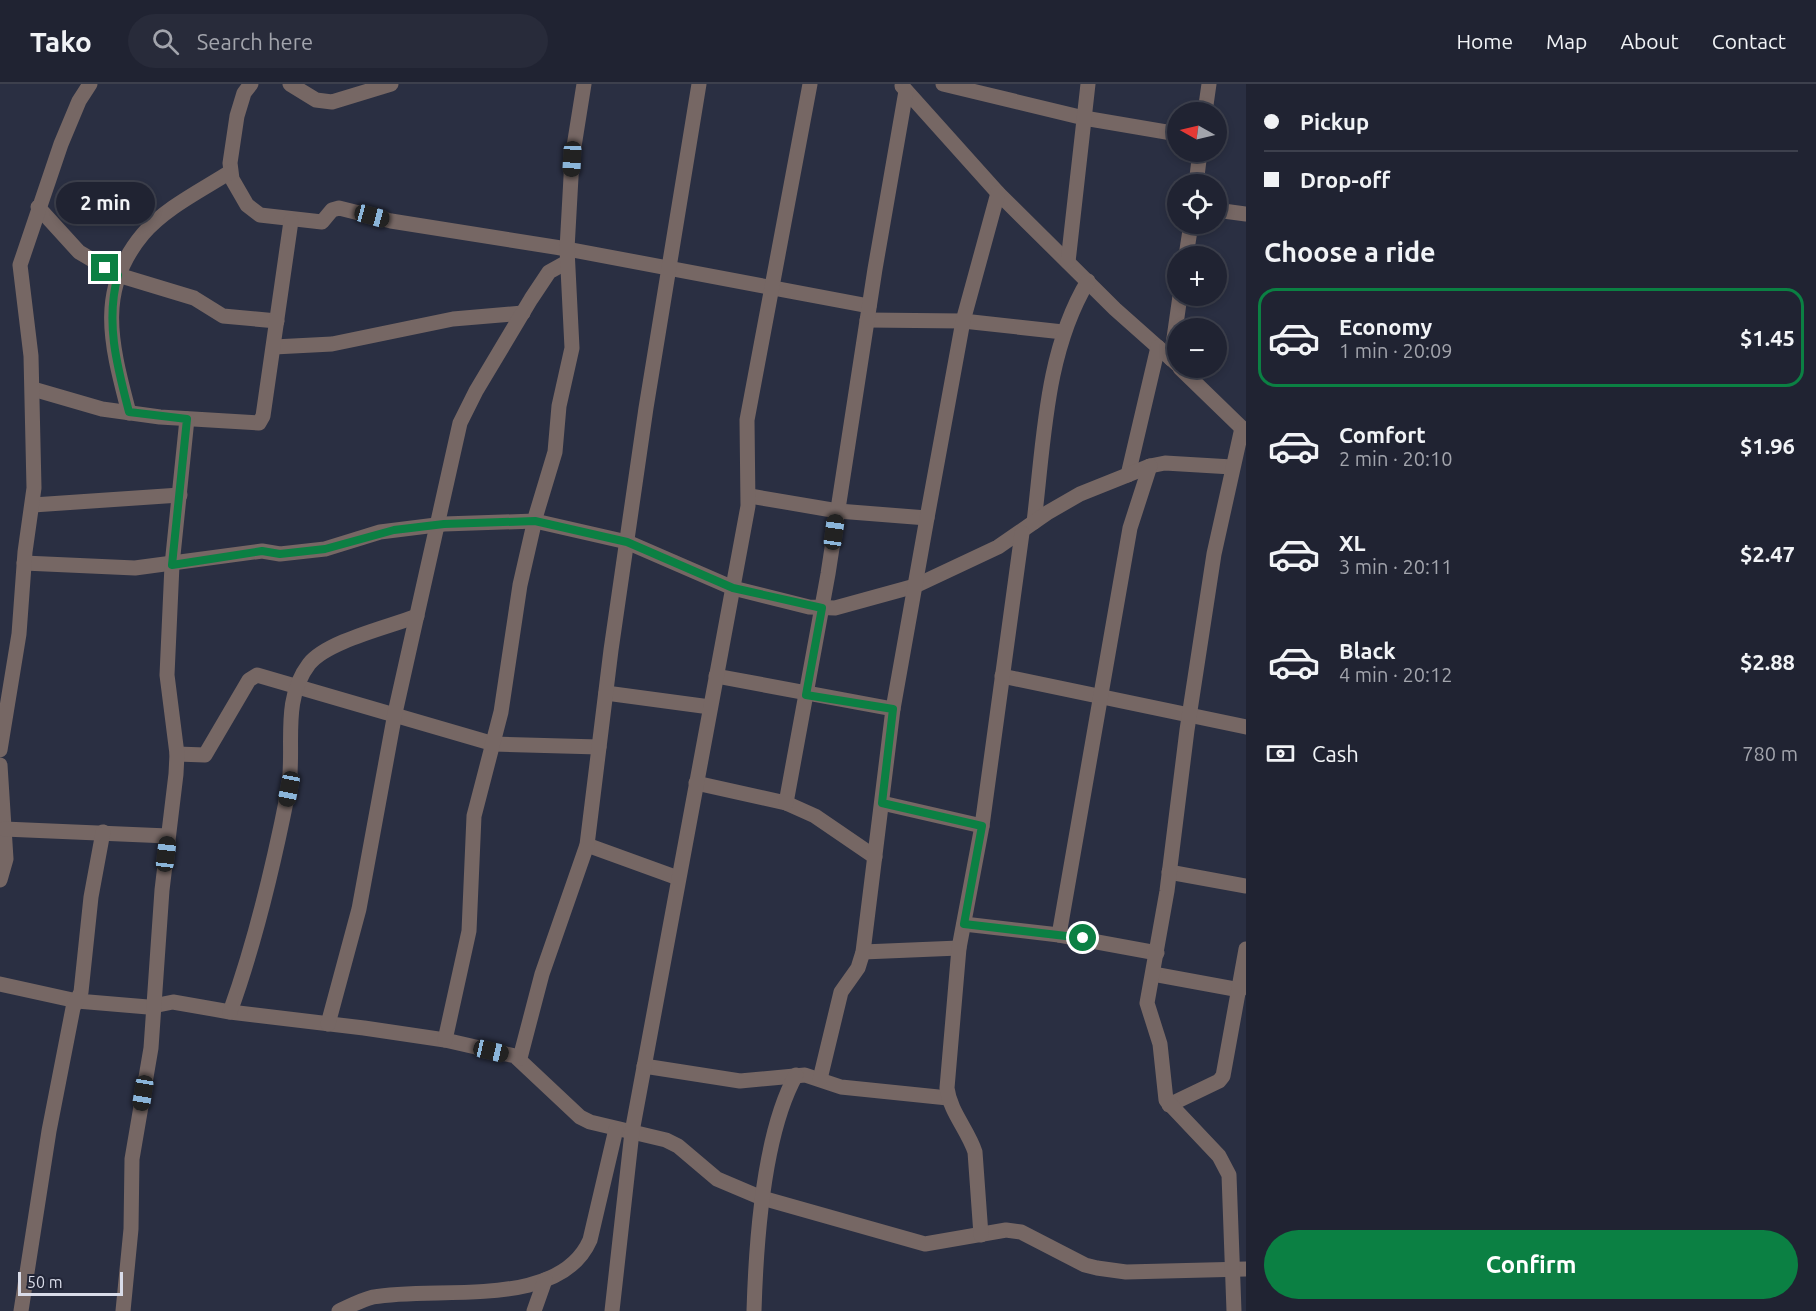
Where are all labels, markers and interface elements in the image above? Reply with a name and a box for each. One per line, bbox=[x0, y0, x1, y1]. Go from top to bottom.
search box bbox=[128, 14, 548, 68]
icon: search bbox=[149, 25, 182, 58]
text: Tako bbox=[30, 26, 92, 57]
text: Search here bbox=[197, 29, 313, 54]
text: Home bbox=[1456, 29, 1513, 53]
text: Map bbox=[1546, 29, 1587, 53]
text: About bbox=[1620, 29, 1679, 53]
text: Contact bbox=[1712, 29, 1786, 53]
north arrow bbox=[1167, 102, 1227, 162]
map controls bbox=[1167, 102, 1227, 378]
text: Pickup bbox=[1300, 109, 1369, 134]
car bbox=[562, 141, 582, 177]
text: Drop-off bbox=[1300, 167, 1390, 192]
button: locate bbox=[1167, 174, 1227, 234]
callout: 2 min bbox=[56, 181, 154, 223]
text: 2 min bbox=[80, 191, 131, 214]
car bbox=[352, 203, 392, 229]
text: Choose a ride bbox=[1264, 237, 1436, 267]
button: + bbox=[1167, 246, 1227, 306]
route end bbox=[91, 254, 118, 281]
icon: car bbox=[1267, 311, 1321, 365]
text: Economy bbox=[1339, 314, 1432, 339]
button: − bbox=[1167, 318, 1227, 378]
text: $1.45 bbox=[1740, 325, 1795, 350]
text: 1 min · 20:09 bbox=[1339, 339, 1453, 362]
icon: car bbox=[1267, 419, 1321, 473]
text: Comfort bbox=[1339, 422, 1426, 447]
text: $1.96 bbox=[1740, 433, 1795, 458]
text: 2 min · 20:10 bbox=[1339, 447, 1453, 470]
car bbox=[823, 513, 845, 551]
icon: car bbox=[1267, 527, 1321, 581]
text: XL bbox=[1339, 530, 1366, 555]
text: $2.47 bbox=[1740, 541, 1795, 566]
text: 3 min · 20:11 bbox=[1339, 555, 1453, 578]
icon: car bbox=[1267, 635, 1321, 689]
text: Black bbox=[1339, 638, 1396, 663]
text: $2.88 bbox=[1740, 649, 1795, 674]
text: 4 min · 20:12 bbox=[1339, 663, 1453, 686]
icon: cash bbox=[1264, 737, 1297, 770]
text: Cash bbox=[1312, 741, 1359, 766]
text: 780 m bbox=[1742, 742, 1798, 765]
car bbox=[277, 770, 301, 808]
car bbox=[155, 835, 177, 873]
route start bbox=[1069, 924, 1096, 951]
car bbox=[471, 1038, 511, 1064]
car bbox=[131, 1074, 155, 1112]
button: Confirm bbox=[1264, 1230, 1798, 1299]
scale bar bbox=[18, 1269, 123, 1296]
text: 50 m bbox=[27, 1273, 63, 1291]

